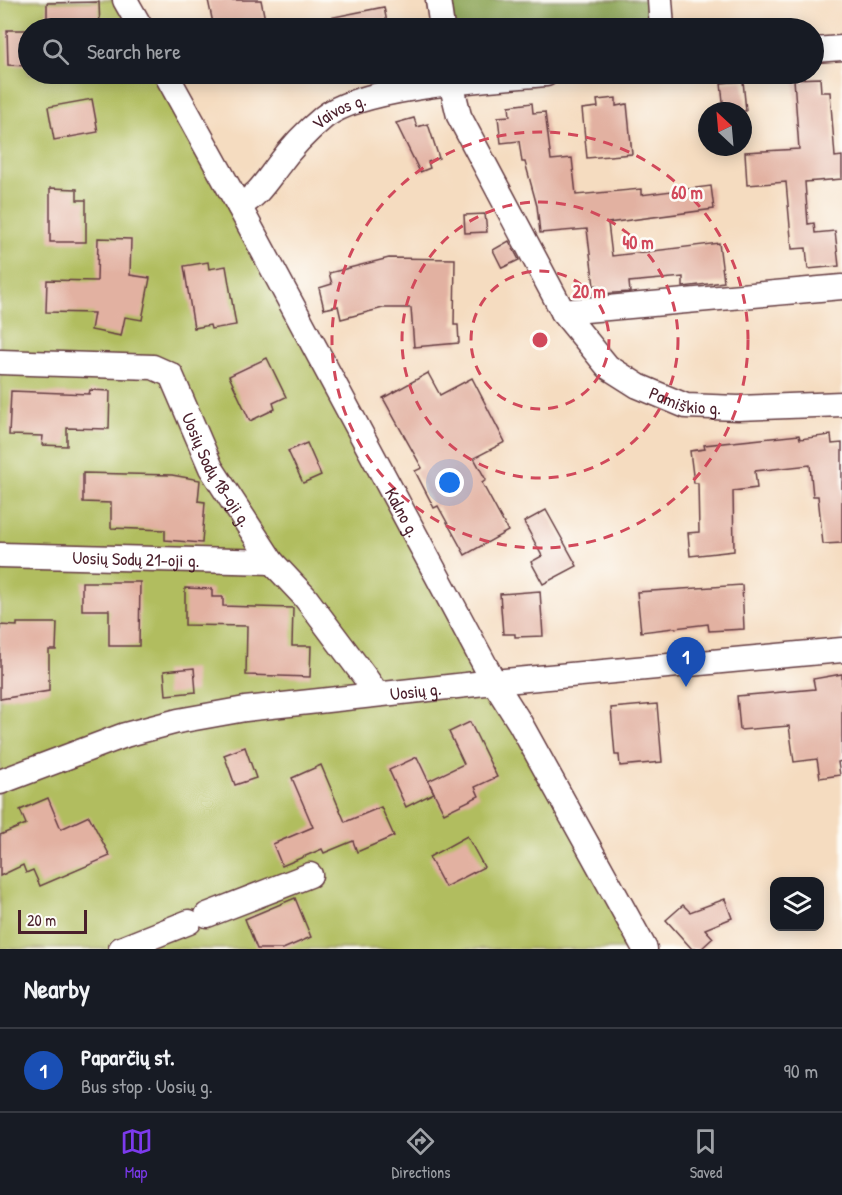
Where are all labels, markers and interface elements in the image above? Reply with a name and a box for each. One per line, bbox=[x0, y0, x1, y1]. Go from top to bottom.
search box bbox=[18, 18, 824, 84]
icon: search bbox=[39, 35, 72, 68]
text: Search here bbox=[87, 36, 181, 66]
street label: Vaivos g. bbox=[306, 87, 369, 135]
north arrow bbox=[698, 102, 752, 156]
text: 60 m bbox=[671, 180, 703, 205]
text: 40 m bbox=[622, 230, 654, 255]
text: 20 m bbox=[573, 279, 605, 304]
centre of rings bbox=[530, 330, 550, 350]
street label: Pamiškio g. bbox=[646, 380, 722, 420]
street label: Uosių Sodų 18-oji g. bbox=[176, 409, 258, 531]
your location bbox=[435, 468, 464, 497]
street label: Kalno g. bbox=[379, 483, 426, 541]
street label: Uosių Sodų 21-oji g. bbox=[72, 544, 200, 573]
pin: 1 bbox=[666, 638, 706, 687]
street label: Uosių g. bbox=[389, 675, 442, 706]
map controls bbox=[770, 877, 824, 931]
button: layers bbox=[770, 877, 824, 931]
scale bar bbox=[18, 907, 87, 934]
text: 20 m bbox=[27, 909, 56, 931]
text: Nearby bbox=[24, 971, 90, 1006]
text: Paparčių st. bbox=[81, 1042, 175, 1072]
text: 1 bbox=[40, 1057, 47, 1084]
text: 90 m bbox=[784, 1057, 818, 1084]
text: Bus stop · Uosių g. bbox=[81, 1072, 213, 1099]
tab: Map bbox=[120, 1125, 153, 1183]
tab: Directions bbox=[392, 1125, 450, 1183]
tab: Saved bbox=[689, 1125, 722, 1183]

